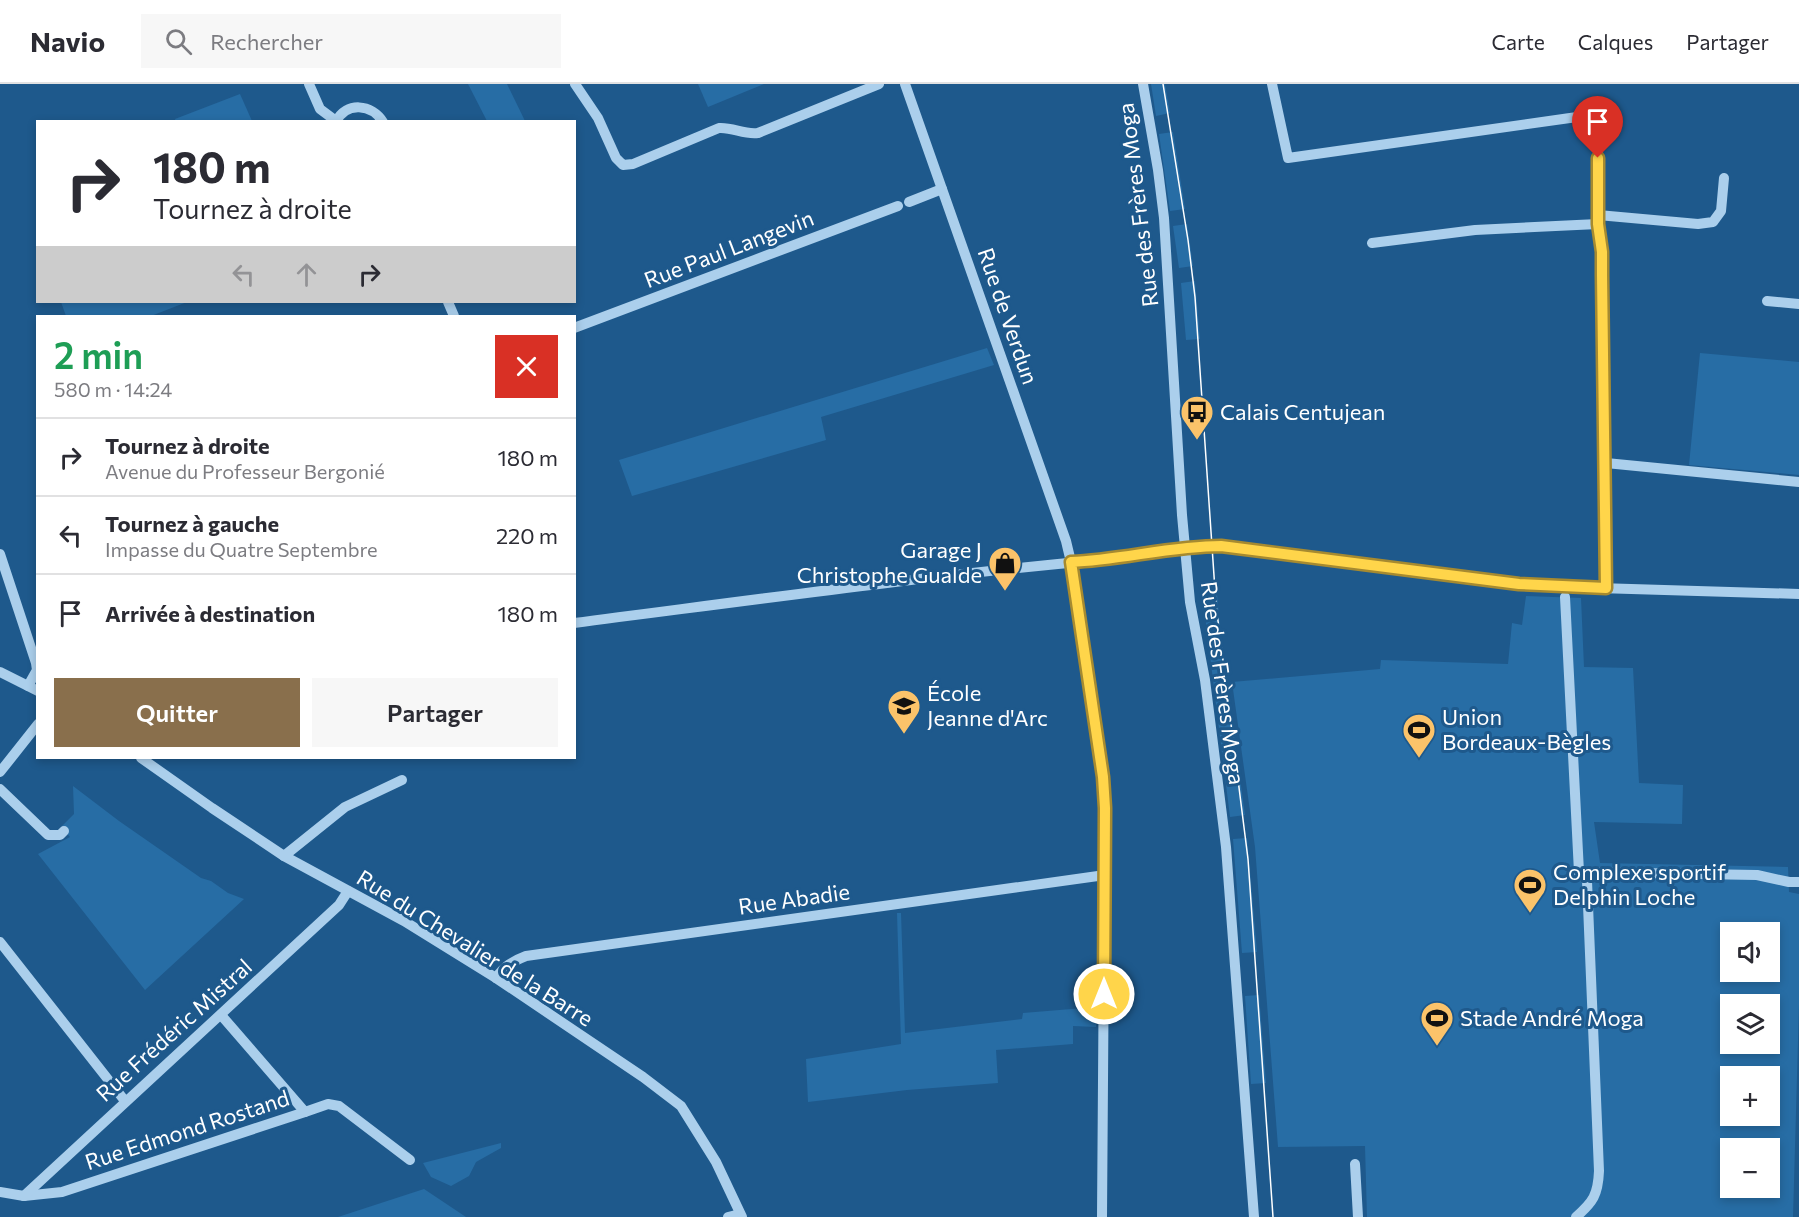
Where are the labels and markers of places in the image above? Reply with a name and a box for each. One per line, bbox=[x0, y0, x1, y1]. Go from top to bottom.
pin bbox=[1572, 96, 1623, 158]
bus stop icon: Calais Centujean bbox=[1179, 394, 1215, 441]
place label: Calais Centujean bbox=[1220, 398, 1385, 425]
place label: Garage J Christophe Gualde bbox=[797, 536, 982, 588]
shop icon: Garage J Christophe Gualde bbox=[987, 545, 1023, 592]
place label: École Jeanne d'Arc bbox=[927, 679, 1048, 731]
school or university icon: École Jeanne d'Arc bbox=[886, 688, 922, 735]
place label: Union Bordeaux-Bègles bbox=[1442, 703, 1611, 755]
sports icon: Union Bordeaux-Bègles bbox=[1401, 712, 1437, 759]
place label: Complexe sportif Delphin Loche bbox=[1553, 858, 1726, 910]
sports icon: Complexe sportif Delphin Loche bbox=[1512, 867, 1548, 914]
sports icon: Stade André Moga bbox=[1419, 1000, 1455, 1047]
place label: Stade André Moga bbox=[1460, 1004, 1644, 1031]

